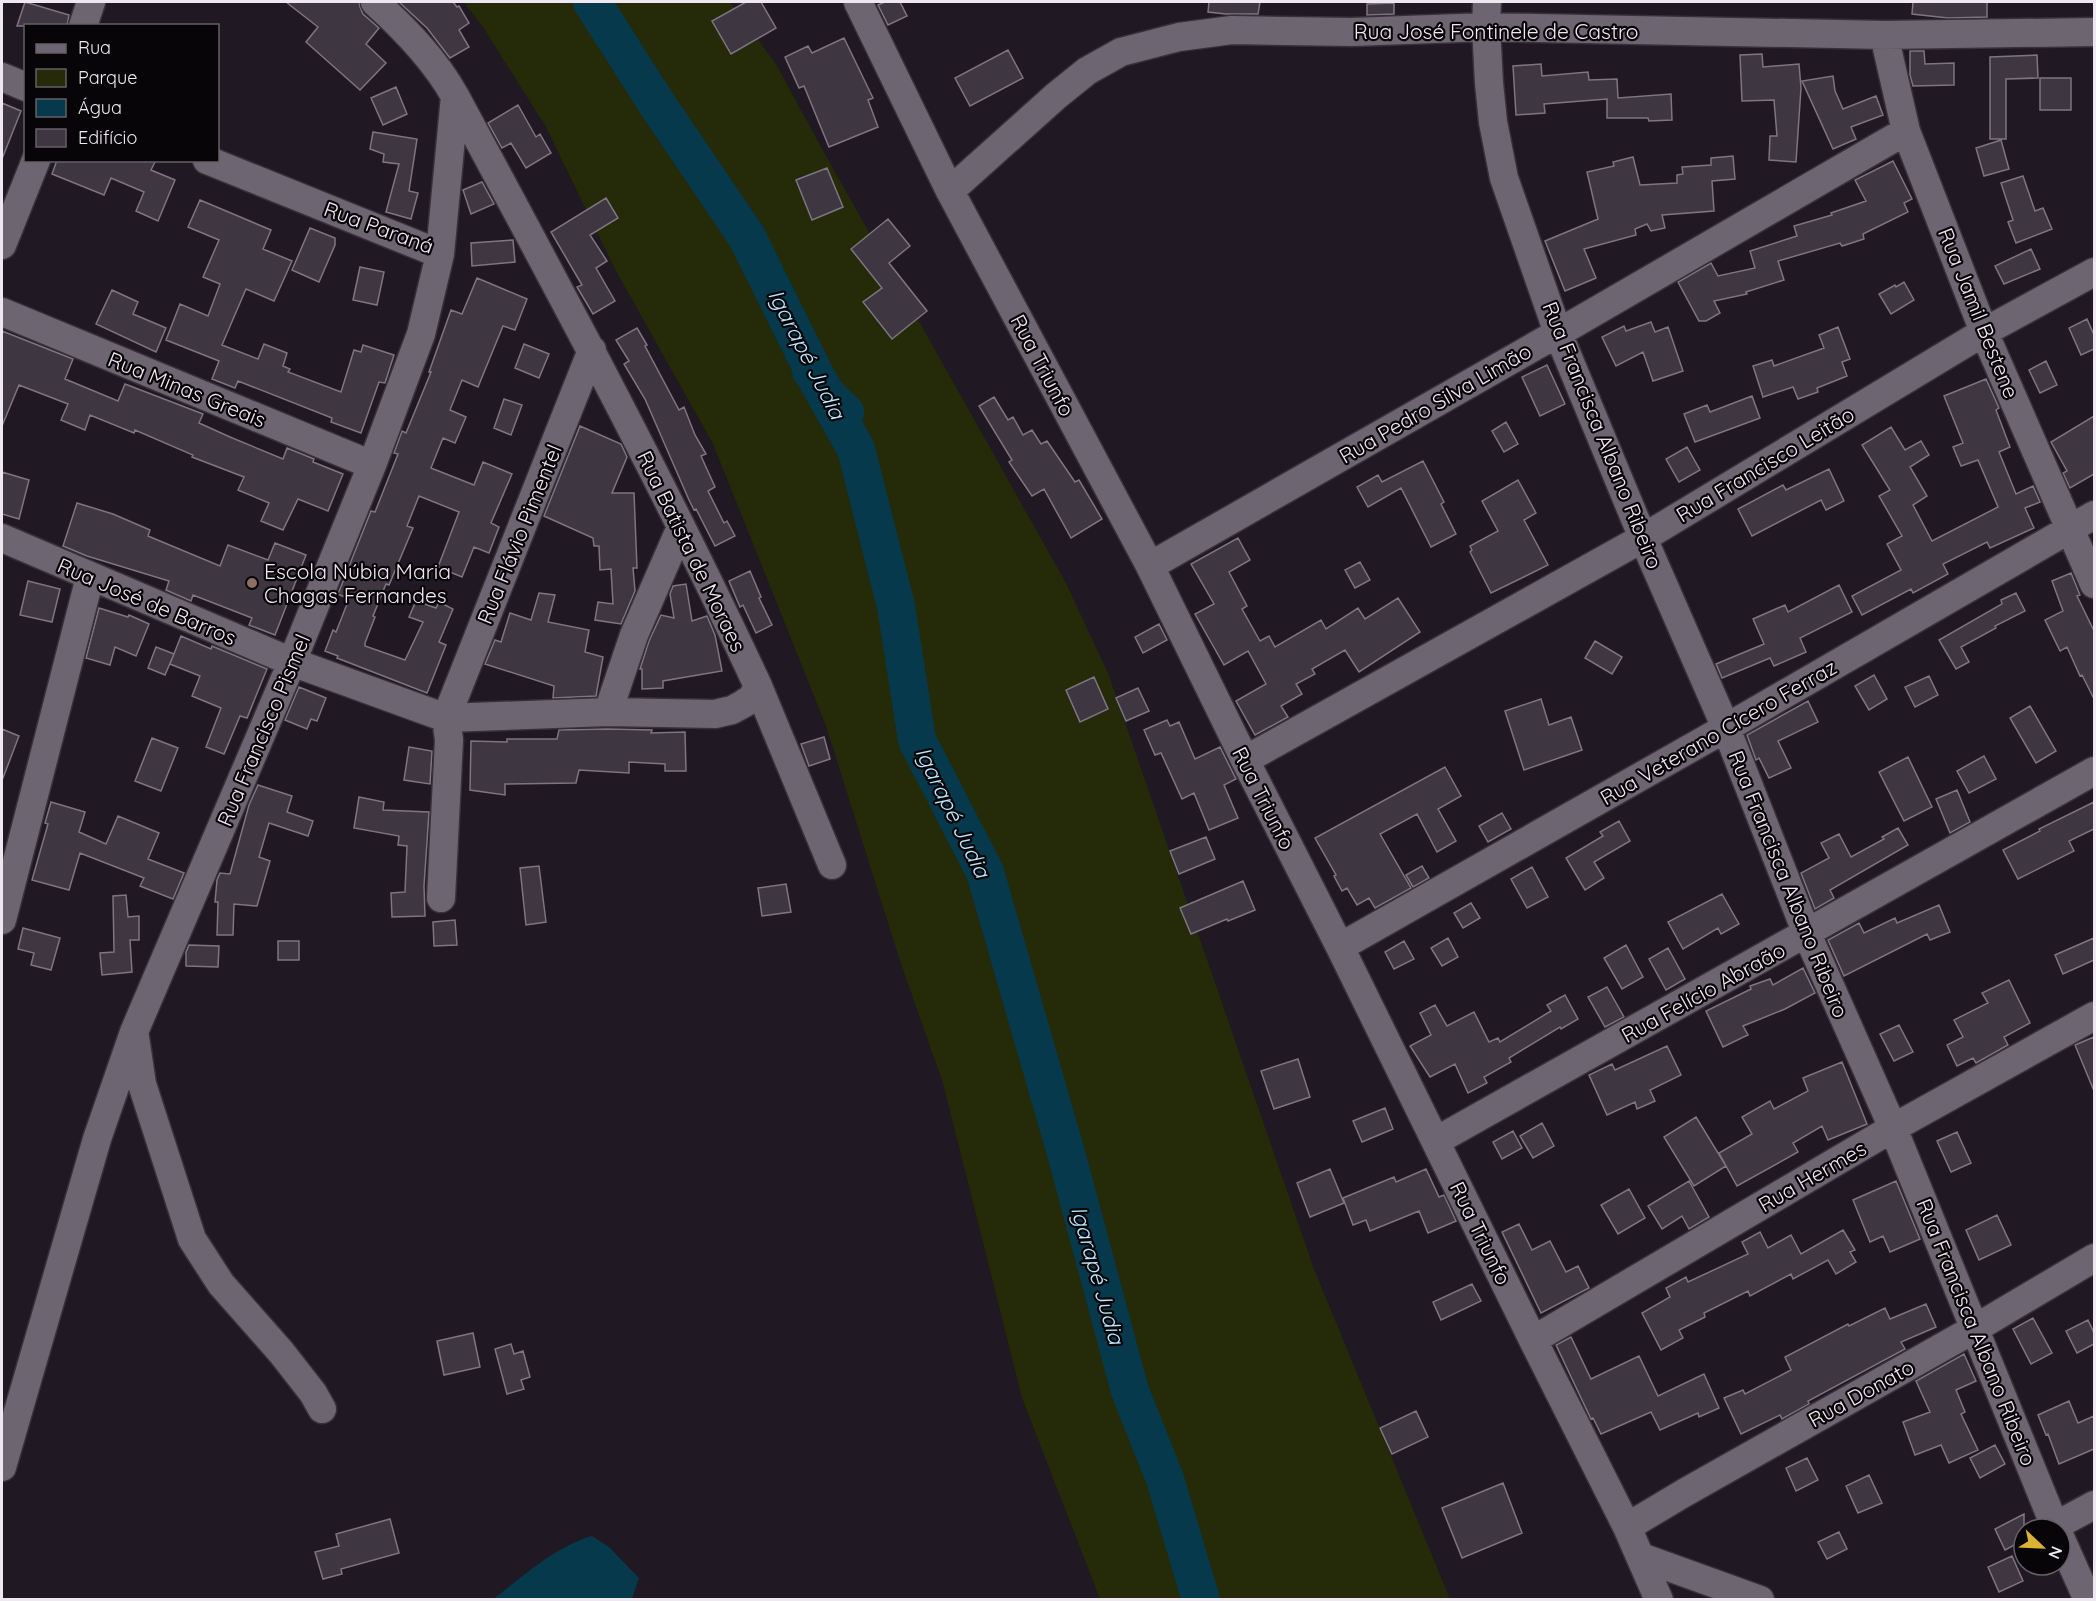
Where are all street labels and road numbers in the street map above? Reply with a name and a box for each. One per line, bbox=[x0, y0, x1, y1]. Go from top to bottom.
street label: Rua José Fontinele de Castro bbox=[1354, 18, 1638, 44]
street label: Rua Paraná bbox=[321, 195, 437, 259]
street label: Rua Jamil Bestene bbox=[1933, 224, 2025, 402]
street label: Rua Francisca Albano Ribeiro bbox=[1537, 298, 1669, 572]
street label: Rua Triunfo bbox=[1005, 310, 1081, 420]
street label: Rua Pedro Silva Limão bbox=[1334, 337, 1536, 469]
street label: Rua Minas Greais bbox=[104, 346, 270, 432]
street label: Rua Francisco Leitão bbox=[1671, 401, 1859, 527]
street label: Rua Flávio Pimentel bbox=[471, 440, 567, 628]
street label: Rua Batista de Moraes bbox=[632, 446, 752, 656]
street label: Rua José de Barros bbox=[54, 552, 240, 650]
street label: Rua Francisco Pismel bbox=[211, 630, 315, 830]
street label: Rua Veterano Cícero Ferraz bbox=[1595, 654, 1841, 810]
street label: Rua Triunfo bbox=[1227, 742, 1301, 854]
street label: Rua Francisca Albano Ribeiro bbox=[1723, 747, 1855, 1021]
street label: Rua Felício Abraão bbox=[1617, 936, 1789, 1048]
street label: Rua Hermes bbox=[1753, 1135, 1871, 1217]
street label: Rua Triunfo bbox=[1445, 1177, 1517, 1289]
street label: Rua Francisca Albano Ribeiro bbox=[1911, 1195, 2043, 1469]
street label: Rua Donato bbox=[1804, 1353, 1918, 1433]

